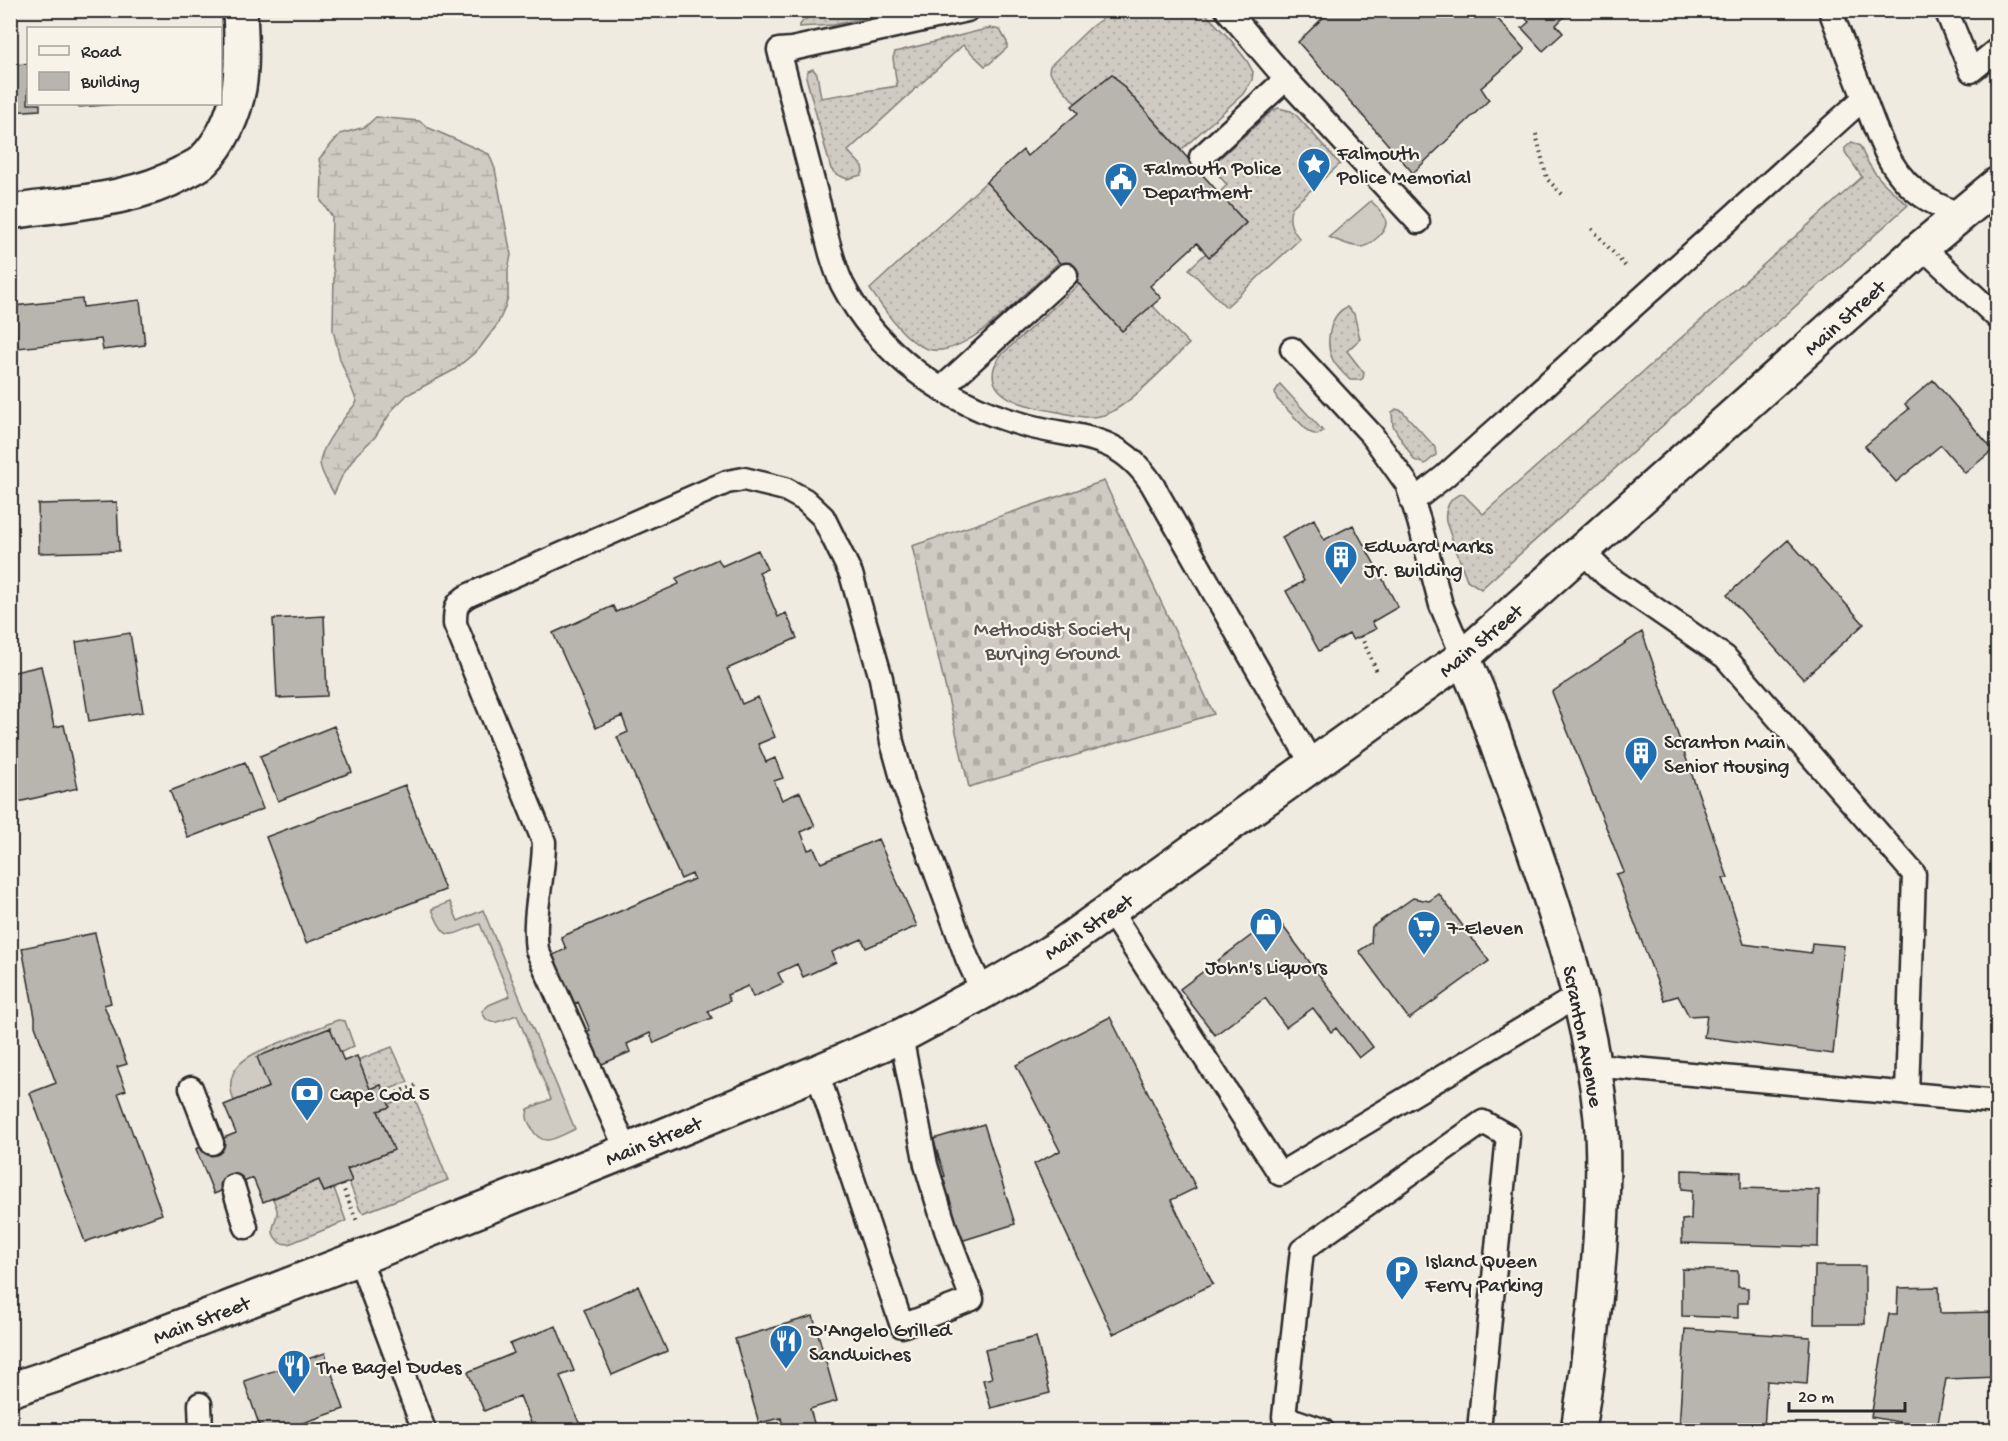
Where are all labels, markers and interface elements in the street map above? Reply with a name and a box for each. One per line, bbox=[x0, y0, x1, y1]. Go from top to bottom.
legend bbox=[27, 27, 222, 105]
text: Road bbox=[81, 43, 122, 64]
text: Building bbox=[80, 73, 140, 94]
place label: Falmouth Police Memorial bbox=[1336, 143, 1471, 192]
place icon: Falmouth Police Memorial bbox=[1296, 146, 1332, 193]
place label: Falmouth Police Department bbox=[1142, 158, 1282, 207]
public building icon: Falmouth Police Department bbox=[1103, 161, 1139, 208]
street label: Main Street bbox=[1800, 275, 1894, 363]
place label: Edward Marks Jr. Building bbox=[1364, 536, 1494, 585]
building icon: Edward Marks Jr. Building bbox=[1323, 539, 1359, 586]
street label: Main Street bbox=[1435, 599, 1531, 685]
park label: Methodist Society Burying Ground bbox=[974, 619, 1130, 668]
place label: Scranton Main Senior Housing bbox=[1664, 732, 1789, 781]
building icon: Scranton Main Senior Housing bbox=[1623, 735, 1659, 782]
street label: Main Street bbox=[1041, 889, 1141, 968]
shop icon: John's Liquors bbox=[1248, 906, 1284, 953]
supermarket icon: 7-Eleven bbox=[1406, 909, 1442, 956]
place label: 7-Eleven bbox=[1446, 918, 1523, 943]
place label: John's Liquors bbox=[1205, 957, 1328, 982]
street label: Scranton Avenue bbox=[1555, 964, 1607, 1111]
bank icon: Cape Cod 5 bbox=[289, 1075, 325, 1122]
place label: Cape Cod 5 bbox=[330, 1084, 430, 1109]
street label: Main Street bbox=[602, 1112, 708, 1174]
place label: Island Queen Ferry Parking bbox=[1424, 1251, 1543, 1300]
parking icon: Island Queen Ferry Parking bbox=[1384, 1254, 1420, 1301]
street label: Main Street bbox=[150, 1292, 256, 1352]
place label: D'Angelo Grilled Sandwiches bbox=[807, 1320, 953, 1369]
restaurant icon: D'Angelo Grilled Sandwiches bbox=[768, 1323, 804, 1370]
restaurant icon: The Bagel Dudes bbox=[276, 1348, 312, 1395]
place label: The Bagel Dudes bbox=[316, 1357, 463, 1382]
scale bar bbox=[1789, 1375, 1904, 1413]
text: 20 m bbox=[1798, 1388, 1834, 1409]

